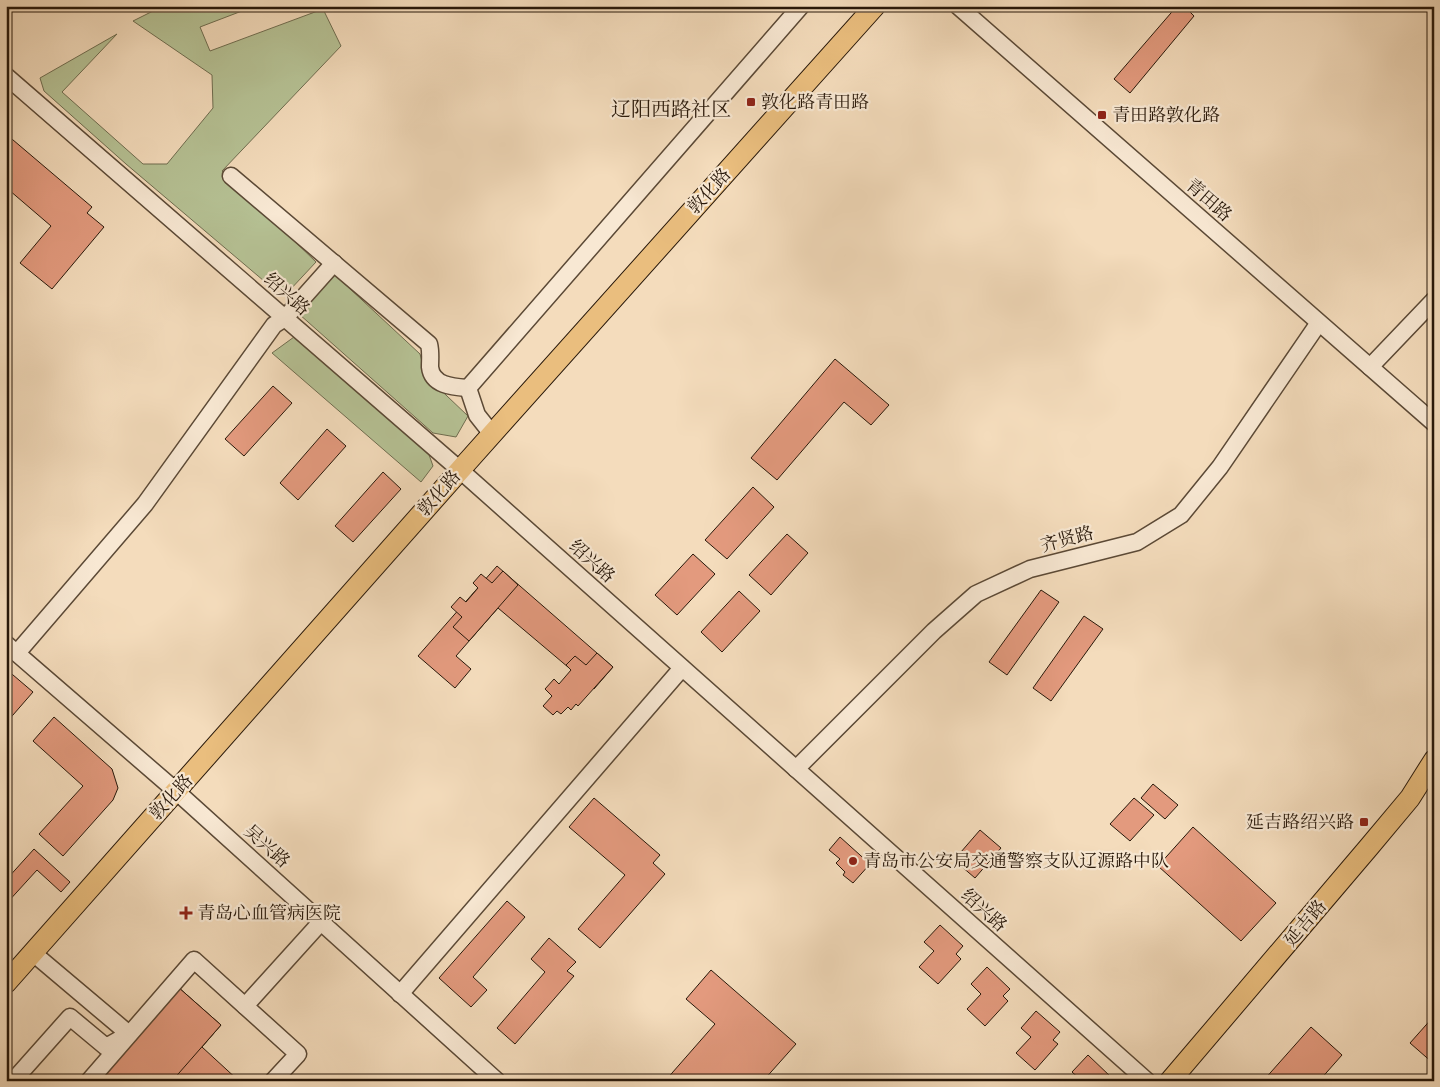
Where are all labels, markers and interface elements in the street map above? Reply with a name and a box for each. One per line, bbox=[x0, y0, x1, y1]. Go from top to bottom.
place label: 敦化路青田路 bbox=[761, 90, 869, 113]
district label: 辽阳西路社区 bbox=[611, 96, 731, 122]
marker: 敦化路青田路 bbox=[745, 96, 757, 108]
place label: 青田路敦化路 bbox=[1112, 103, 1220, 126]
marker: 青田路敦化路 bbox=[1096, 109, 1108, 121]
street label: 敦化路 bbox=[682, 163, 735, 218]
street label: 青田路 bbox=[1181, 173, 1237, 226]
street label: 绍兴路 bbox=[259, 267, 315, 320]
street label: 敦化路 bbox=[412, 465, 465, 521]
street label: 齐贤路 bbox=[1038, 520, 1096, 557]
street label: 绍兴路 bbox=[565, 534, 620, 587]
street label: 敦化路 bbox=[144, 769, 197, 824]
place label: 延吉路绍兴路 bbox=[1246, 810, 1354, 833]
marker: 延吉路绍兴路 bbox=[1358, 816, 1370, 828]
street label: 吴兴路 bbox=[240, 819, 295, 872]
place label: 青岛市公安局交通警察支队辽源路中队 bbox=[863, 849, 1169, 872]
marker: 青岛市公安局交通警察支队辽源路中队 bbox=[847, 855, 859, 867]
street label: 绍兴路 bbox=[957, 883, 1012, 936]
street label: 延吉路 bbox=[1278, 895, 1331, 951]
place label: 青岛心血管病医院 bbox=[197, 901, 341, 924]
marker: 青岛心血管病医院 bbox=[179, 906, 193, 920]

